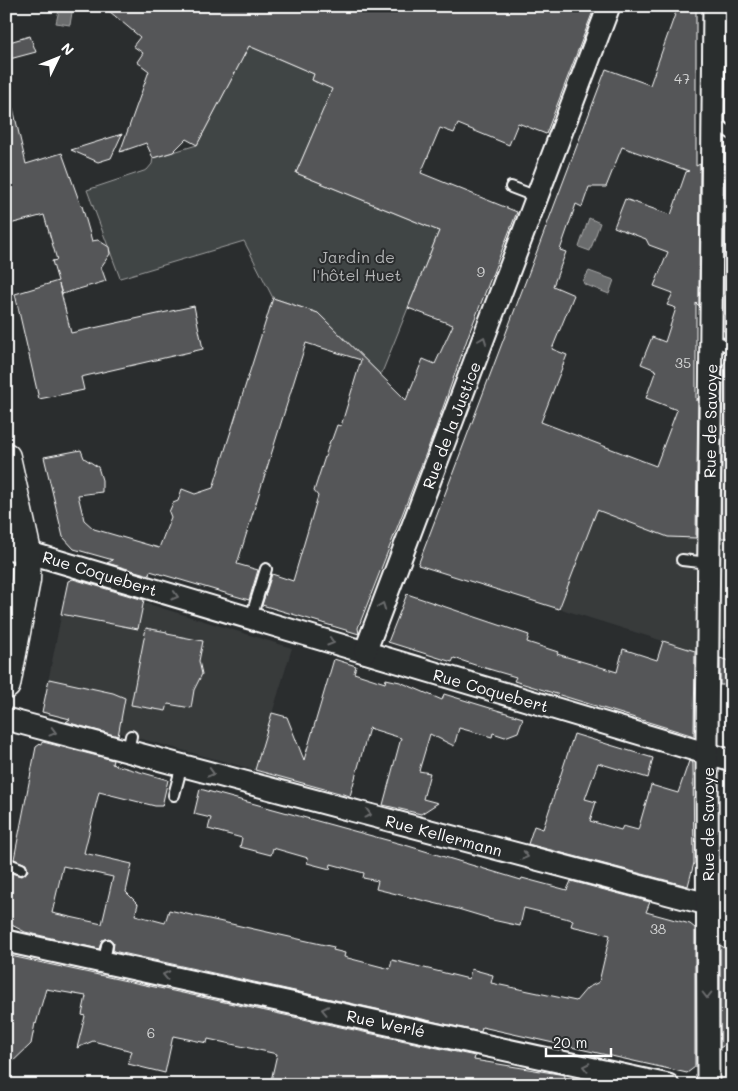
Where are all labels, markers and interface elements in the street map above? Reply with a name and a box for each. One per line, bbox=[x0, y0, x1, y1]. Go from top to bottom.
north arrow bbox=[32, 32, 82, 82]
text: N bbox=[57, 38, 78, 59]
house number: 47 bbox=[674, 69, 690, 88]
park label: Jardin de l'hôtel Huet bbox=[312, 246, 402, 285]
house number: 9 bbox=[477, 262, 485, 281]
one-way arrow bbox=[477, 336, 487, 345]
house number: 35 bbox=[675, 353, 691, 372]
street label: Rue de la Justice bbox=[417, 358, 485, 492]
street label: Rue de Savoye bbox=[699, 364, 721, 478]
street label: Rue Coquebert bbox=[40, 546, 160, 600]
one-way arrow bbox=[170, 590, 178, 600]
one-way arrow bbox=[376, 603, 386, 611]
one-way arrow bbox=[326, 637, 334, 647]
street label: Rue Coquebert bbox=[431, 664, 551, 716]
one-way arrow bbox=[49, 726, 57, 736]
one-way arrow bbox=[206, 767, 215, 778]
street label: Rue de Savoye bbox=[697, 767, 718, 881]
one-way arrow bbox=[363, 809, 371, 819]
street label: Rue Kellermann bbox=[383, 809, 505, 861]
one-way arrow bbox=[520, 850, 529, 861]
house number: 38 bbox=[650, 919, 666, 938]
one-way arrow bbox=[162, 971, 171, 981]
one-way arrow bbox=[702, 992, 712, 999]
street label: Rue Werlé bbox=[345, 1004, 427, 1042]
one-way arrow bbox=[321, 1005, 330, 1016]
house number: 6 bbox=[147, 1023, 155, 1042]
scale bar bbox=[546, 1026, 610, 1058]
text: 20 m bbox=[553, 1032, 587, 1052]
one-way arrow bbox=[582, 1062, 591, 1073]

